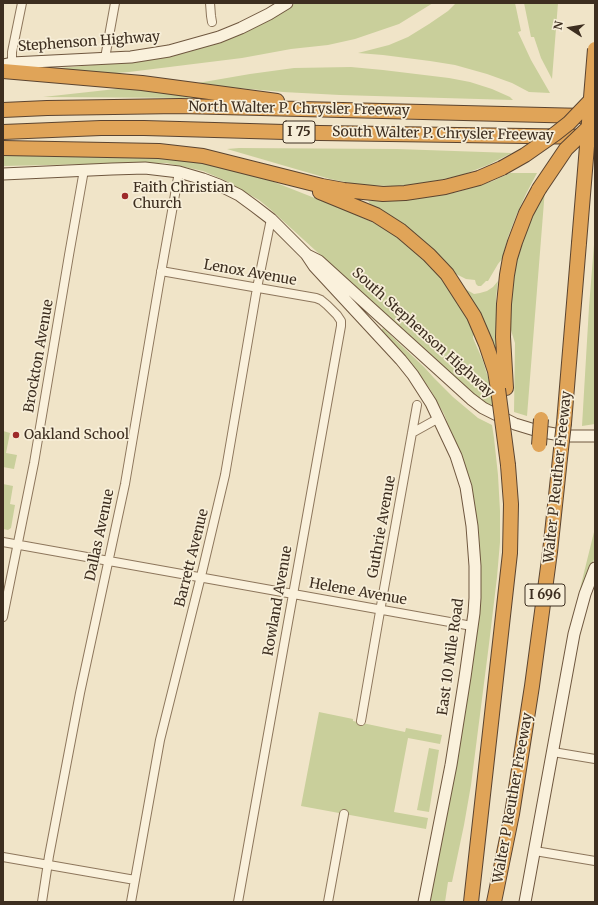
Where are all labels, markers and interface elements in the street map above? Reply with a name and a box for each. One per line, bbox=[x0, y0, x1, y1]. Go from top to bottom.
north arrow bbox=[550, 8, 590, 48]
text: N bbox=[551, 20, 566, 31]
street label: Stephenson Highway bbox=[17, 29, 161, 55]
street label: North Walter P. Chrysler Freeway bbox=[188, 99, 410, 119]
road number: I 75 bbox=[283, 121, 315, 143]
street label: South Walter P. Chrysler Freeway bbox=[332, 124, 554, 144]
place label: Faith Christian Church bbox=[133, 180, 234, 212]
marker: Faith Christian Church bbox=[120, 191, 130, 201]
street label: Lenox Avenue bbox=[202, 257, 298, 289]
street label: South Stephenson Highway bbox=[348, 265, 498, 401]
street label: Brockton Avenue bbox=[21, 298, 57, 414]
street label: Walter P Reuther Freeway bbox=[541, 390, 575, 564]
place label: Oakland School bbox=[24, 427, 129, 443]
marker: Oakland School bbox=[11, 430, 21, 440]
street label: Guthrie Avenue bbox=[365, 474, 399, 580]
street label: Dallas Avenue bbox=[82, 487, 118, 583]
street label: Barrett Avenue bbox=[172, 507, 212, 609]
street label: Rowland Avenue bbox=[260, 545, 296, 657]
street label: Helene Avenue bbox=[308, 575, 408, 609]
road number: I 696 bbox=[525, 584, 565, 606]
street label: East 10 Mile Road bbox=[434, 597, 468, 717]
street label: Walter P Reuther Freeway bbox=[490, 711, 536, 885]

